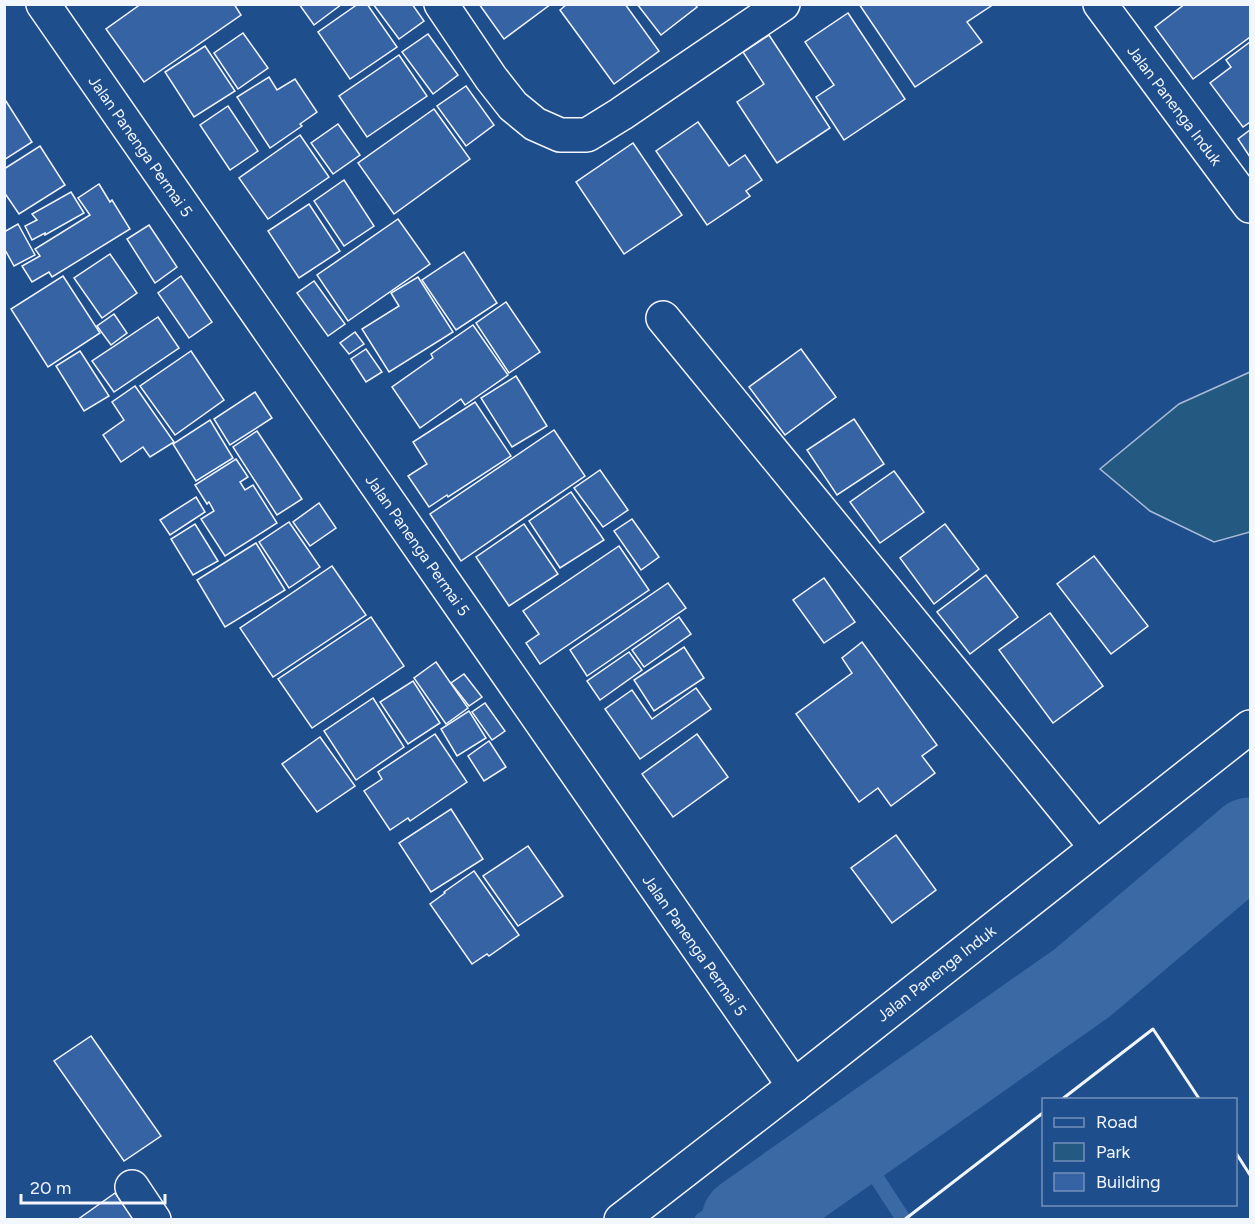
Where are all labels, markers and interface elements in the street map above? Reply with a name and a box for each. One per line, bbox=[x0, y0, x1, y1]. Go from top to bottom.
street label: Jalan Panenga Induk bbox=[1123, 41, 1226, 169]
street label: Jalan Panenga Permai 5 bbox=[85, 72, 197, 221]
street label: Jalan Panenga Permai 5 bbox=[362, 471, 474, 620]
street label: Jalan Panenga Permai 5 bbox=[639, 871, 751, 1020]
street label: Jalan Panenga Induk bbox=[873, 921, 1000, 1026]
legend bbox=[1042, 1098, 1237, 1206]
text: Road bbox=[1096, 1111, 1137, 1133]
text: Park bbox=[1096, 1141, 1131, 1163]
scale bar bbox=[21, 1167, 165, 1205]
text: Building bbox=[1096, 1171, 1161, 1193]
text: 20 m bbox=[30, 1177, 71, 1199]

